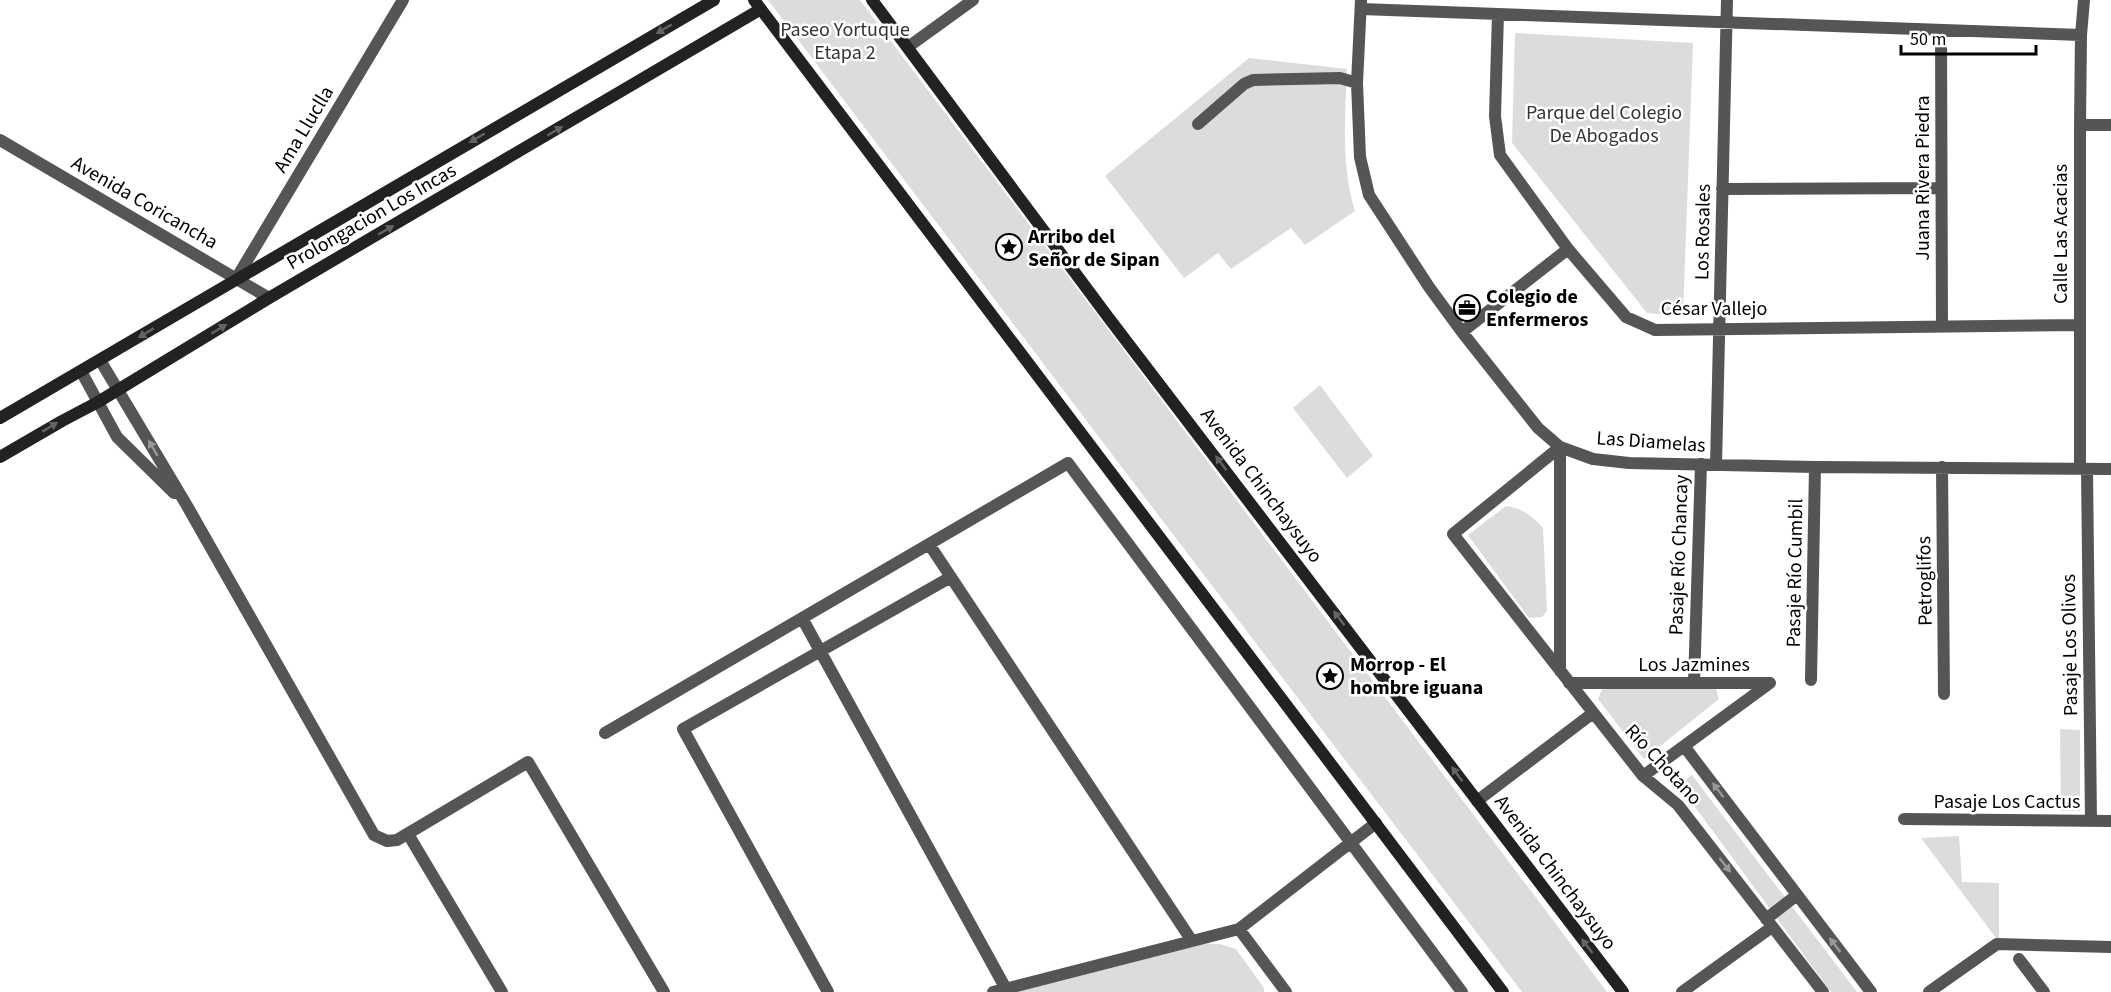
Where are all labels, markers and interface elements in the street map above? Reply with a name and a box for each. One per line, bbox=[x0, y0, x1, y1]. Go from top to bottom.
park label: Paseo Yortuque Etapa 2 bbox=[780, 16, 910, 67]
scale bar bbox=[1901, 18, 2036, 56]
one-way arrow bbox=[655, 24, 672, 34]
text: 50 m bbox=[1910, 27, 1946, 52]
street label: Ama Lluclla bbox=[267, 81, 341, 178]
street label: Juana Rivera Piedra bbox=[1909, 95, 1937, 261]
park label: Parque del Colegio De Abogados bbox=[1526, 99, 1682, 150]
one-way arrow bbox=[547, 126, 564, 136]
one-way arrow bbox=[469, 133, 485, 144]
street label: Avenida Coricancha bbox=[66, 149, 223, 256]
street label: Prolongacion Los Incas bbox=[281, 157, 462, 277]
street label: Calle Las Acacias bbox=[2047, 164, 2075, 304]
street label: Los Rosales bbox=[1688, 184, 1718, 281]
place label: Arribo del Señor de Sipan bbox=[1027, 223, 1160, 274]
one-way arrow bbox=[378, 225, 395, 235]
place icon: Arribo del Señor de Sipan bbox=[994, 232, 1024, 262]
place label: Colegio de Enfermeros bbox=[1486, 283, 1589, 334]
office icon: Colegio de Enfermeros bbox=[1452, 293, 1482, 323]
street label: César Vallejo bbox=[1661, 295, 1767, 323]
one-way arrow bbox=[211, 324, 227, 335]
one-way arrow bbox=[138, 327, 154, 338]
street label: Avenida Chinchaysuyo bbox=[1193, 402, 1329, 569]
one-way arrow bbox=[42, 422, 58, 433]
street label: Las Diamelas bbox=[1595, 424, 1707, 460]
one-way arrow bbox=[148, 440, 159, 456]
one-way arrow bbox=[1215, 455, 1227, 471]
street label: Pasaje Río Chancay bbox=[1662, 474, 1696, 636]
street label: Pasaje Río Cumbil bbox=[1780, 498, 1810, 648]
street label: Petroglifos bbox=[1910, 536, 1940, 626]
street label: Pasaje Los Olivos bbox=[2055, 574, 2085, 716]
one-way arrow bbox=[1333, 611, 1345, 626]
place label: Morrop - El hombre iguana bbox=[1350, 651, 1483, 702]
street label: Los Jazmines bbox=[1638, 651, 1750, 679]
place icon: Morrop - El hombre iguana bbox=[1315, 661, 1345, 691]
street label: Río Chotano bbox=[1618, 718, 1708, 812]
one-way arrow bbox=[1451, 766, 1463, 781]
one-way arrow bbox=[1711, 782, 1724, 798]
street label: Pasaje Los Cactus bbox=[1934, 788, 2080, 816]
street label: Avenida Chinchaysuyo bbox=[1487, 789, 1623, 956]
one-way arrow bbox=[1718, 857, 1731, 873]
one-way arrow bbox=[1581, 938, 1593, 954]
one-way arrow bbox=[1830, 938, 1842, 953]

